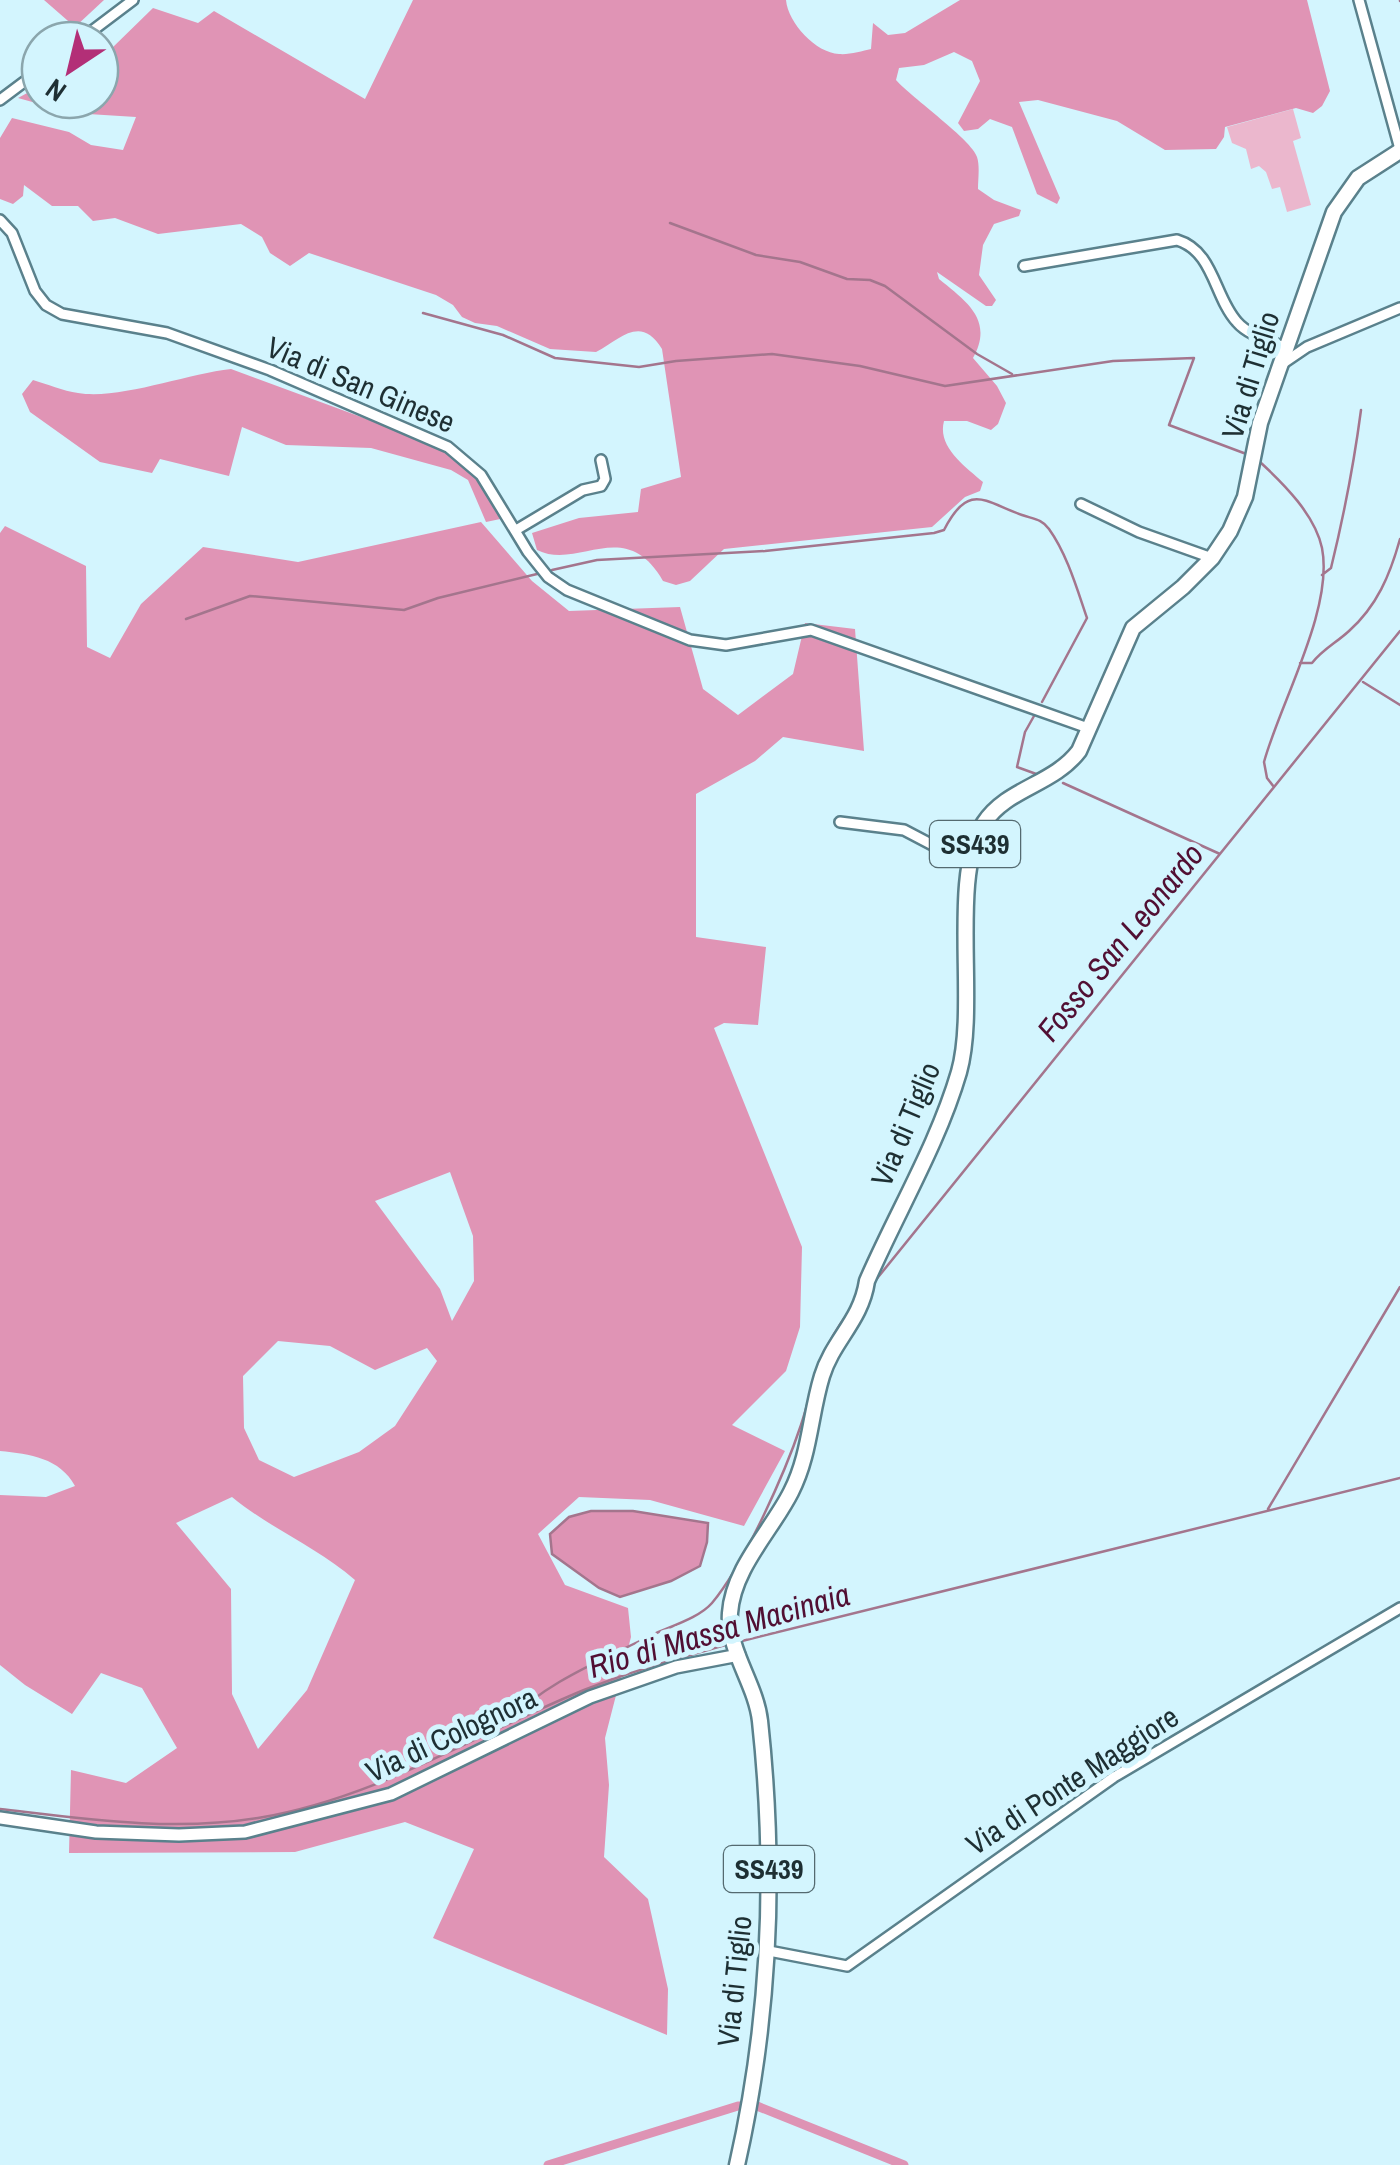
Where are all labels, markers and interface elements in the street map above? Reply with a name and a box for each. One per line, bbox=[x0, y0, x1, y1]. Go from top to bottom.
north arrow bbox=[20, 20, 120, 120]
text: N bbox=[38, 70, 73, 111]
street label: Via di Tiglio bbox=[1212, 306, 1288, 444]
street label: Via di San Ginese bbox=[261, 326, 461, 442]
road number: SS439 bbox=[930, 821, 1020, 867]
water label: Fosso San Leonardo bbox=[1027, 834, 1213, 1050]
street label: Via di Tiglio bbox=[861, 1056, 949, 1192]
water label: Rio di Massa Macinaia bbox=[583, 1572, 855, 1688]
street label: Via di Colognora bbox=[359, 1677, 543, 1791]
street label: Via di Ponte Maggiore bbox=[958, 1696, 1186, 1864]
road number: SS439 bbox=[724, 1846, 814, 1892]
street label: Via di Tiglio bbox=[707, 1914, 761, 2048]

